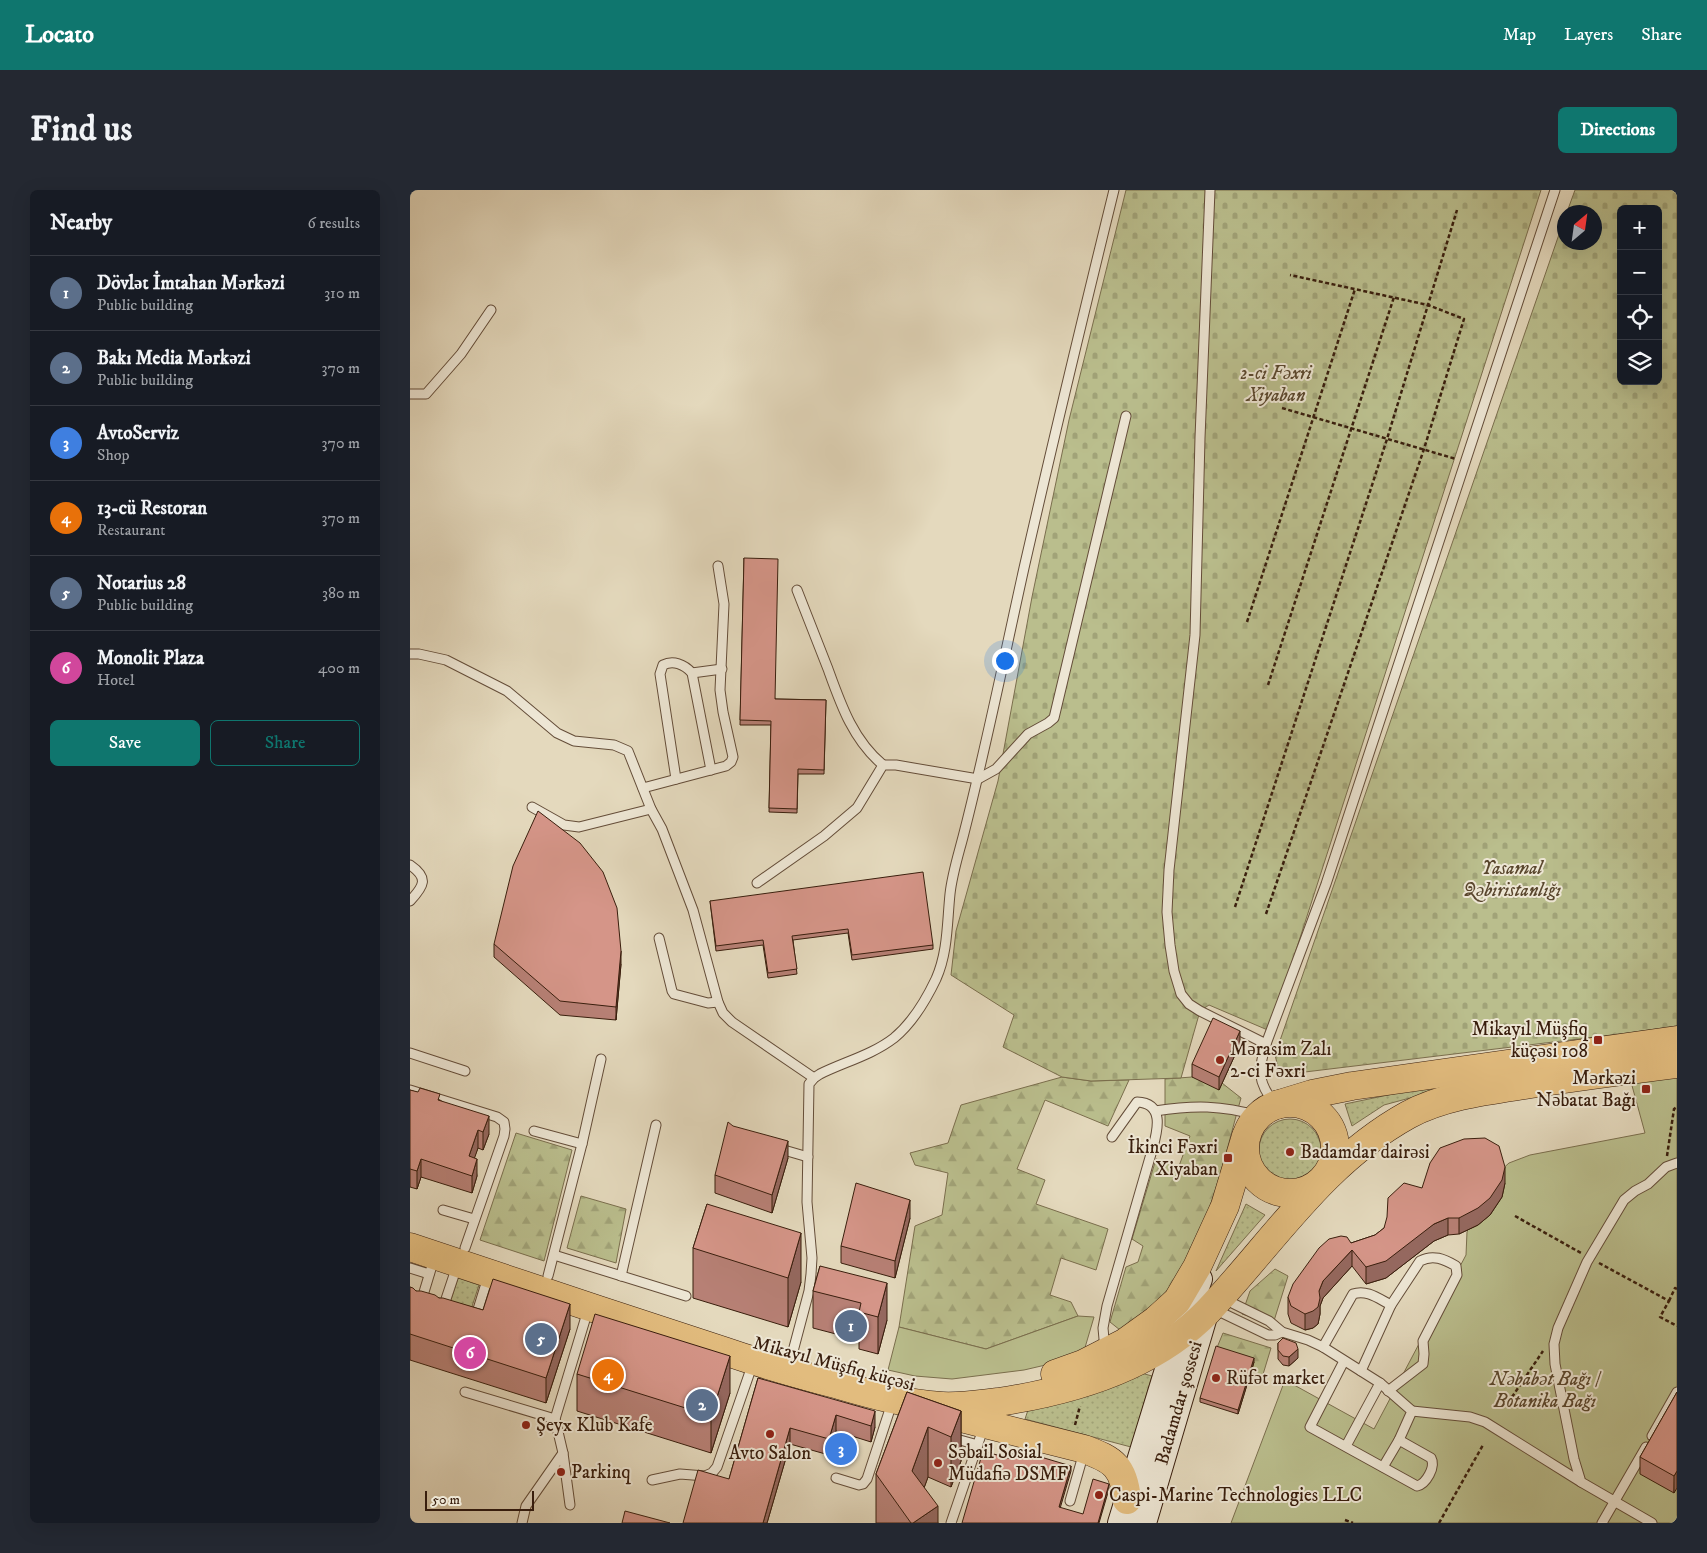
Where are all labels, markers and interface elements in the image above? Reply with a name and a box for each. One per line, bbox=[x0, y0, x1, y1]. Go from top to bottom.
text: Locato bbox=[25, 20, 94, 50]
text: Map bbox=[1503, 24, 1536, 46]
text: Layers bbox=[1564, 24, 1613, 46]
text: Share bbox=[1641, 24, 1682, 46]
button: Directions bbox=[1558, 107, 1677, 153]
text: Find us bbox=[30, 108, 132, 152]
north arrow bbox=[1557, 205, 1602, 250]
map controls bbox=[1617, 205, 1662, 385]
button: + bbox=[1617, 205, 1662, 250]
text: Nearby bbox=[50, 210, 112, 236]
text: 6 results bbox=[307, 213, 360, 233]
button: − bbox=[1617, 250, 1662, 295]
text: Dövlət İmtahan Mərkəzi bbox=[97, 272, 285, 295]
text: 1 bbox=[63, 283, 69, 303]
text: 310 m bbox=[324, 283, 360, 303]
text: Public building bbox=[97, 295, 193, 315]
button: locate bbox=[1617, 295, 1662, 340]
button: layers bbox=[1617, 340, 1662, 385]
text: Bakı Media Mərkəzi bbox=[97, 347, 251, 370]
text: 2 bbox=[62, 358, 70, 378]
text: 370 m bbox=[322, 358, 360, 378]
park label: 2-ci Fəxri Xiyaban bbox=[1240, 362, 1313, 407]
text: Public building bbox=[97, 370, 193, 390]
text: AvtoServiz bbox=[97, 422, 179, 445]
text: 3 bbox=[63, 433, 69, 453]
text: 370 m bbox=[322, 433, 360, 453]
text: Shop bbox=[97, 445, 130, 465]
text: 13-cü Restoran bbox=[97, 497, 207, 520]
text: 4 bbox=[61, 508, 71, 528]
text: 370 m bbox=[322, 508, 360, 528]
text: Restaurant bbox=[97, 520, 165, 540]
text: Notarius 28 bbox=[97, 572, 186, 595]
text: 5 bbox=[62, 583, 70, 603]
text: 380 m bbox=[322, 583, 360, 603]
text: Public building bbox=[97, 595, 193, 615]
text: Monolit Plaza bbox=[97, 647, 204, 670]
your location bbox=[992, 648, 1018, 674]
text: 6 bbox=[62, 658, 70, 678]
text: 400 m bbox=[318, 658, 360, 678]
text: Hotel bbox=[97, 670, 135, 690]
button: Save bbox=[50, 720, 200, 766]
button: Share bbox=[210, 720, 360, 766]
park label: Yasamal Qəbiristanlığı bbox=[1463, 857, 1561, 902]
place label: Mikayıl Müşfiq küçəsi 108 bbox=[1472, 1018, 1589, 1063]
marker: Mikayıl Müşfiq küçəsi 108 bbox=[1592, 1034, 1604, 1046]
place label: Mərasim Zalı 2-ci Fəxri bbox=[1230, 1038, 1332, 1083]
marker: Mərasim Zalı 2-ci Fəxri bbox=[1214, 1054, 1226, 1066]
place label: Mərkəzi Nəbatat Bağı bbox=[1536, 1067, 1636, 1112]
marker: Mərkəzi Nəbatat Bağı bbox=[1640, 1083, 1652, 1095]
place label: İkinci Fəxri Xiyaban bbox=[1127, 1135, 1218, 1181]
place label: Badamdar dairəsi bbox=[1300, 1141, 1430, 1164]
marker: Badamdar dairəsi bbox=[1284, 1146, 1296, 1158]
marker: İkinci Fəxri Xiyaban bbox=[1222, 1152, 1234, 1164]
pin: 1 bbox=[835, 1307, 867, 1345]
pin: 5 bbox=[525, 1320, 557, 1358]
street label: Mikayıl Müşfiq küçəsi bbox=[750, 1331, 918, 1398]
pin: 6 bbox=[454, 1334, 486, 1372]
street label: Badamdar şossesi bbox=[1150, 1338, 1208, 1468]
pin: 4 bbox=[592, 1356, 624, 1394]
place label: Rüfət market bbox=[1226, 1367, 1325, 1390]
park label: Nəbabət Bağı / Botanika Bağı bbox=[1489, 1368, 1602, 1413]
marker: Rüfət market bbox=[1210, 1372, 1222, 1384]
pin: 2 bbox=[686, 1386, 718, 1424]
place label: Şeyx Klub Kafe bbox=[536, 1414, 653, 1437]
marker: Şeyx Klub Kafe bbox=[520, 1419, 532, 1431]
marker: Avto Salon bbox=[764, 1428, 776, 1440]
pin: 3 bbox=[825, 1430, 857, 1468]
place label: Səbail Sosial Müdafiə DSMF bbox=[948, 1441, 1069, 1486]
place label: Avto Salon bbox=[729, 1442, 811, 1465]
marker: Səbail Sosial Müdafiə DSMF bbox=[932, 1457, 944, 1469]
place label: Parkinq bbox=[571, 1461, 631, 1485]
marker: Parkinq bbox=[555, 1466, 567, 1478]
place label: Caspi-Marine Technologies LLC bbox=[1109, 1484, 1362, 1507]
scale bar bbox=[425, 1488, 534, 1511]
marker: Caspi-Marine Technologies LLC bbox=[1093, 1489, 1105, 1501]
text: 50 m bbox=[432, 1491, 460, 1509]

